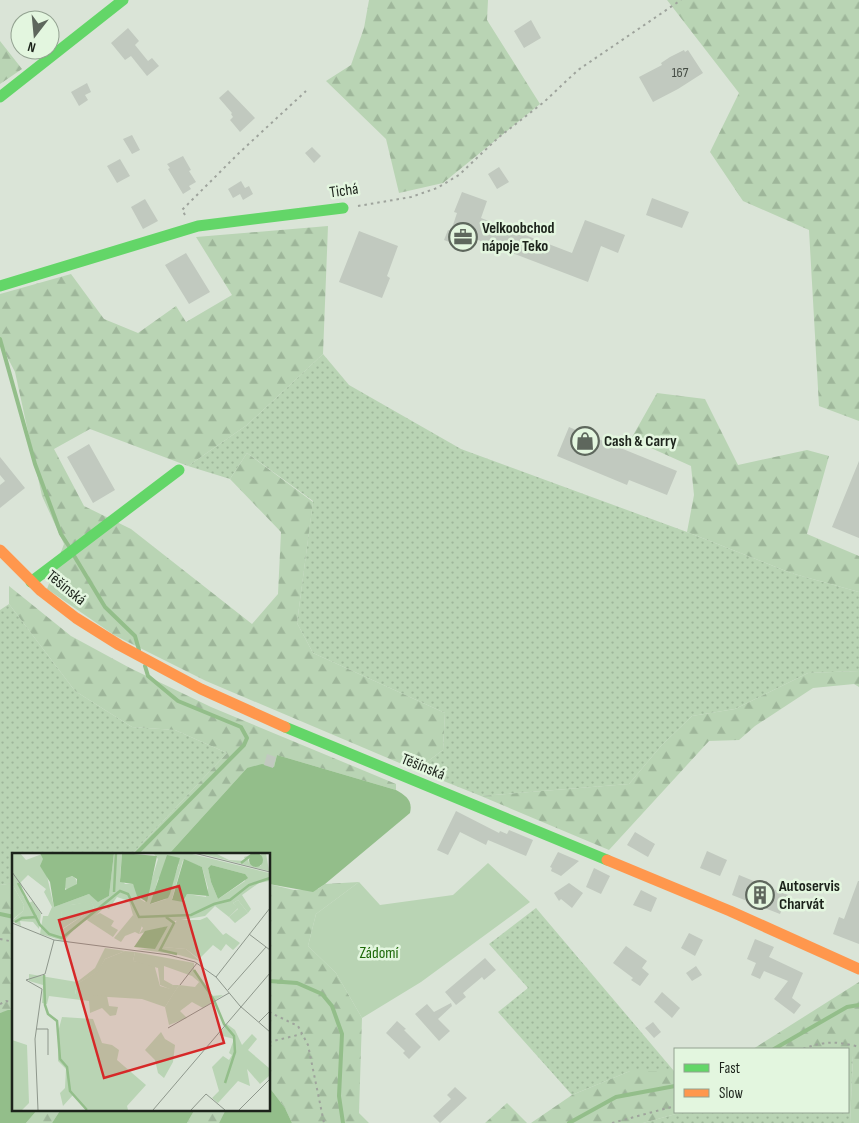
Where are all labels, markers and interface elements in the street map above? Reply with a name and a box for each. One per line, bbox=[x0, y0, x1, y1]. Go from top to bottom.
north arrow bbox=[10, 10, 60, 60]
text: N bbox=[26, 38, 37, 56]
house number: 167 bbox=[672, 64, 689, 81]
street label: Tichá bbox=[328, 180, 360, 202]
place label: Velkoobchod nápoje Teko bbox=[482, 219, 555, 256]
office icon: Velkoobchod nápoje Teko bbox=[448, 222, 478, 252]
shop icon: Cash & Carry bbox=[570, 426, 600, 456]
place label: Cash & Carry bbox=[604, 432, 677, 451]
street label: Těšínská bbox=[42, 566, 90, 610]
street label: Těšínská bbox=[398, 750, 448, 784]
inset map bbox=[12, 853, 270, 1110]
place label: Autoservis Charvát bbox=[778, 877, 840, 914]
building icon: Autoservis Charvát bbox=[745, 880, 775, 910]
park label: Zádomí bbox=[359, 944, 399, 963]
legend bbox=[674, 1048, 849, 1113]
text: Fast bbox=[719, 1059, 741, 1078]
text: Slow bbox=[719, 1084, 743, 1103]

